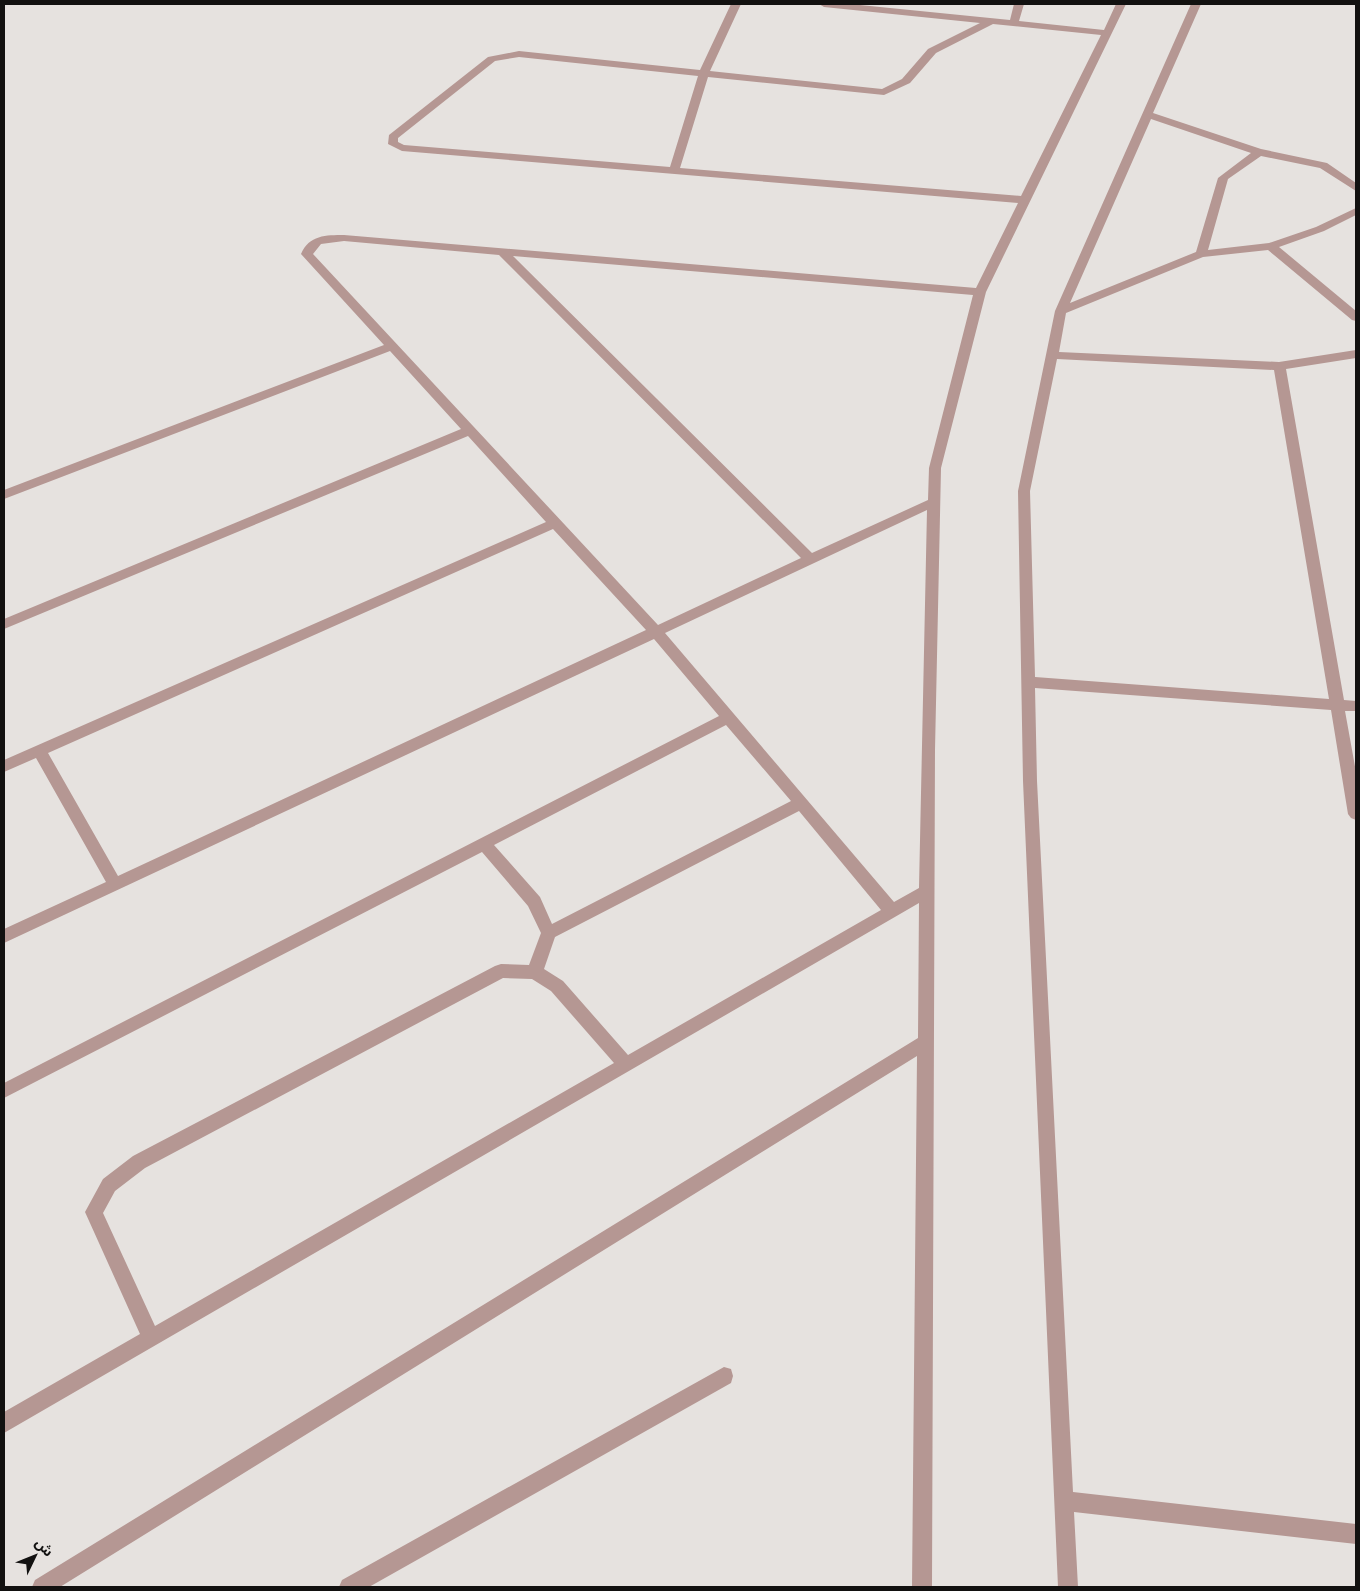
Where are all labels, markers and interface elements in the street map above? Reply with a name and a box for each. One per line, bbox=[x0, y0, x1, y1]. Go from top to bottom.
north arrow bbox=[10, 1531, 60, 1581]
text: ش bbox=[32, 1535, 57, 1560]

